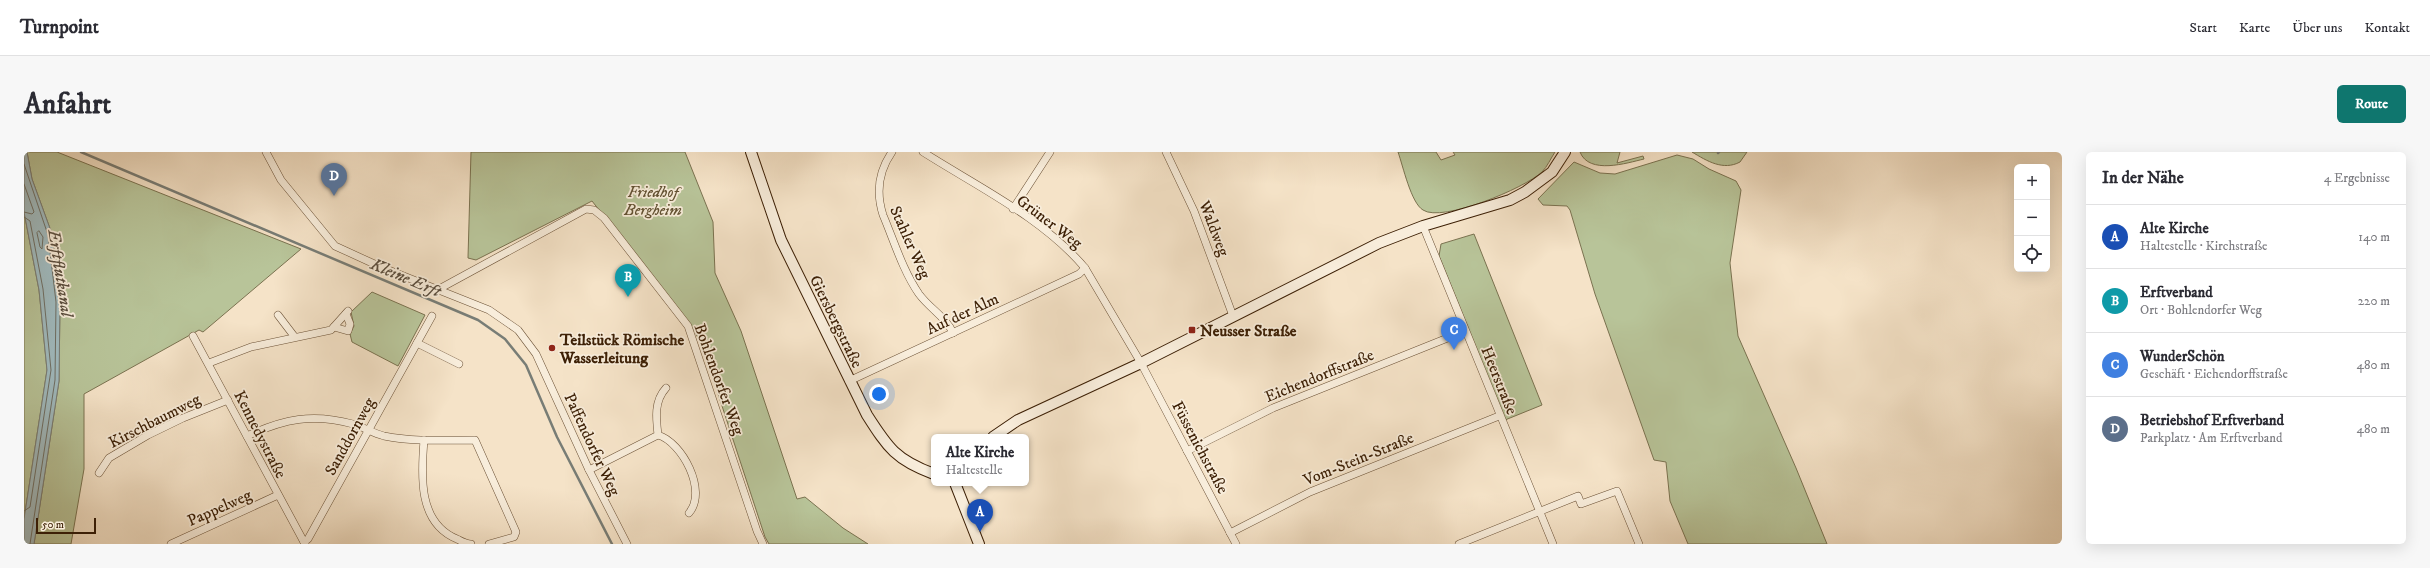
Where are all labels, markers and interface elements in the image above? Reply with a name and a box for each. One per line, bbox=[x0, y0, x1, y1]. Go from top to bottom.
text: Turnpoint bbox=[20, 16, 99, 39]
text: Start bbox=[2190, 19, 2217, 37]
text: Karte bbox=[2239, 19, 2270, 37]
text: Über uns bbox=[2292, 19, 2342, 37]
text: Kontakt bbox=[2364, 19, 2410, 37]
button: Route bbox=[2337, 85, 2406, 123]
text: Anfahrt bbox=[24, 87, 111, 122]
pin: D bbox=[321, 163, 347, 196]
map controls bbox=[2014, 164, 2050, 272]
button: + bbox=[2014, 164, 2050, 200]
text: In der Nähe bbox=[2102, 167, 2184, 189]
text: 4 Ergebnisse bbox=[2324, 170, 2390, 186]
park label: Friedhof Bergheim bbox=[623, 182, 682, 220]
street label: Grüner Weg bbox=[1012, 190, 1087, 253]
street label: Waldweg bbox=[1194, 197, 1234, 259]
button: − bbox=[2014, 200, 2050, 236]
street label: Stahler Weg bbox=[885, 203, 935, 282]
text: Alte Kirche bbox=[2140, 219, 2209, 238]
water label: Erftflutkanal bbox=[42, 227, 78, 320]
text: A bbox=[2111, 229, 2119, 245]
text: 140 m bbox=[2358, 229, 2390, 245]
button: locate bbox=[2014, 236, 2050, 272]
text: Haltestelle · Kirchstraße bbox=[2140, 238, 2267, 254]
water label: Kleine Erft bbox=[366, 253, 446, 303]
pin: B bbox=[615, 264, 641, 297]
street label: Giersbergstraße bbox=[805, 272, 867, 371]
text: Erftverband bbox=[2140, 283, 2213, 302]
street label: Auf der Alm bbox=[923, 288, 1002, 339]
text: B bbox=[2111, 293, 2119, 309]
text: 220 m bbox=[2358, 293, 2390, 309]
text: Ort · Bohlendorfer Weg bbox=[2140, 302, 2262, 318]
pin: C bbox=[1441, 317, 1467, 350]
street label: Bohlendorfer Weg bbox=[690, 321, 749, 438]
place label: Neusser Straße bbox=[1200, 321, 1297, 341]
marker: Neusser Straße bbox=[1187, 325, 1197, 335]
place label: Teilstück Römische Wasserleitung bbox=[559, 330, 685, 368]
marker: Teilstück Römische Wasserleitung bbox=[547, 343, 557, 353]
street label: Heerstraße bbox=[1476, 343, 1522, 418]
street label: Eichendorffstraße bbox=[1262, 345, 1377, 407]
text: WunderSchön bbox=[2140, 347, 2225, 366]
text: C bbox=[2111, 357, 2119, 373]
text: 480 m bbox=[2356, 357, 2390, 373]
text: Geschäft · Eichendorffstraße bbox=[2140, 366, 2288, 382]
your location bbox=[869, 384, 889, 404]
street label: Kennedystraße bbox=[229, 387, 291, 482]
street label: Kirschbaumweg bbox=[105, 389, 204, 453]
street label: Paffendorfer Weg bbox=[560, 390, 625, 499]
street label: Sanddornweg bbox=[320, 394, 380, 479]
street label: Füssenichstraße bbox=[1167, 398, 1233, 498]
text: Betriebshof Erftverband bbox=[2140, 411, 2284, 430]
text: D bbox=[2110, 421, 2120, 437]
text: 480 m bbox=[2356, 421, 2390, 437]
street label: Vom-Stein-Straße bbox=[1299, 428, 1417, 491]
text: Parkplatz · Am Erftverband bbox=[2140, 430, 2283, 446]
popup bbox=[931, 434, 1029, 486]
text: Alte Kirche bbox=[946, 443, 1014, 462]
text: Haltestelle bbox=[946, 462, 1003, 478]
street label: Pappelweg bbox=[184, 485, 255, 531]
pin: A bbox=[967, 499, 993, 532]
scale bar bbox=[36, 516, 96, 535]
text: 50 m bbox=[42, 518, 64, 532]

